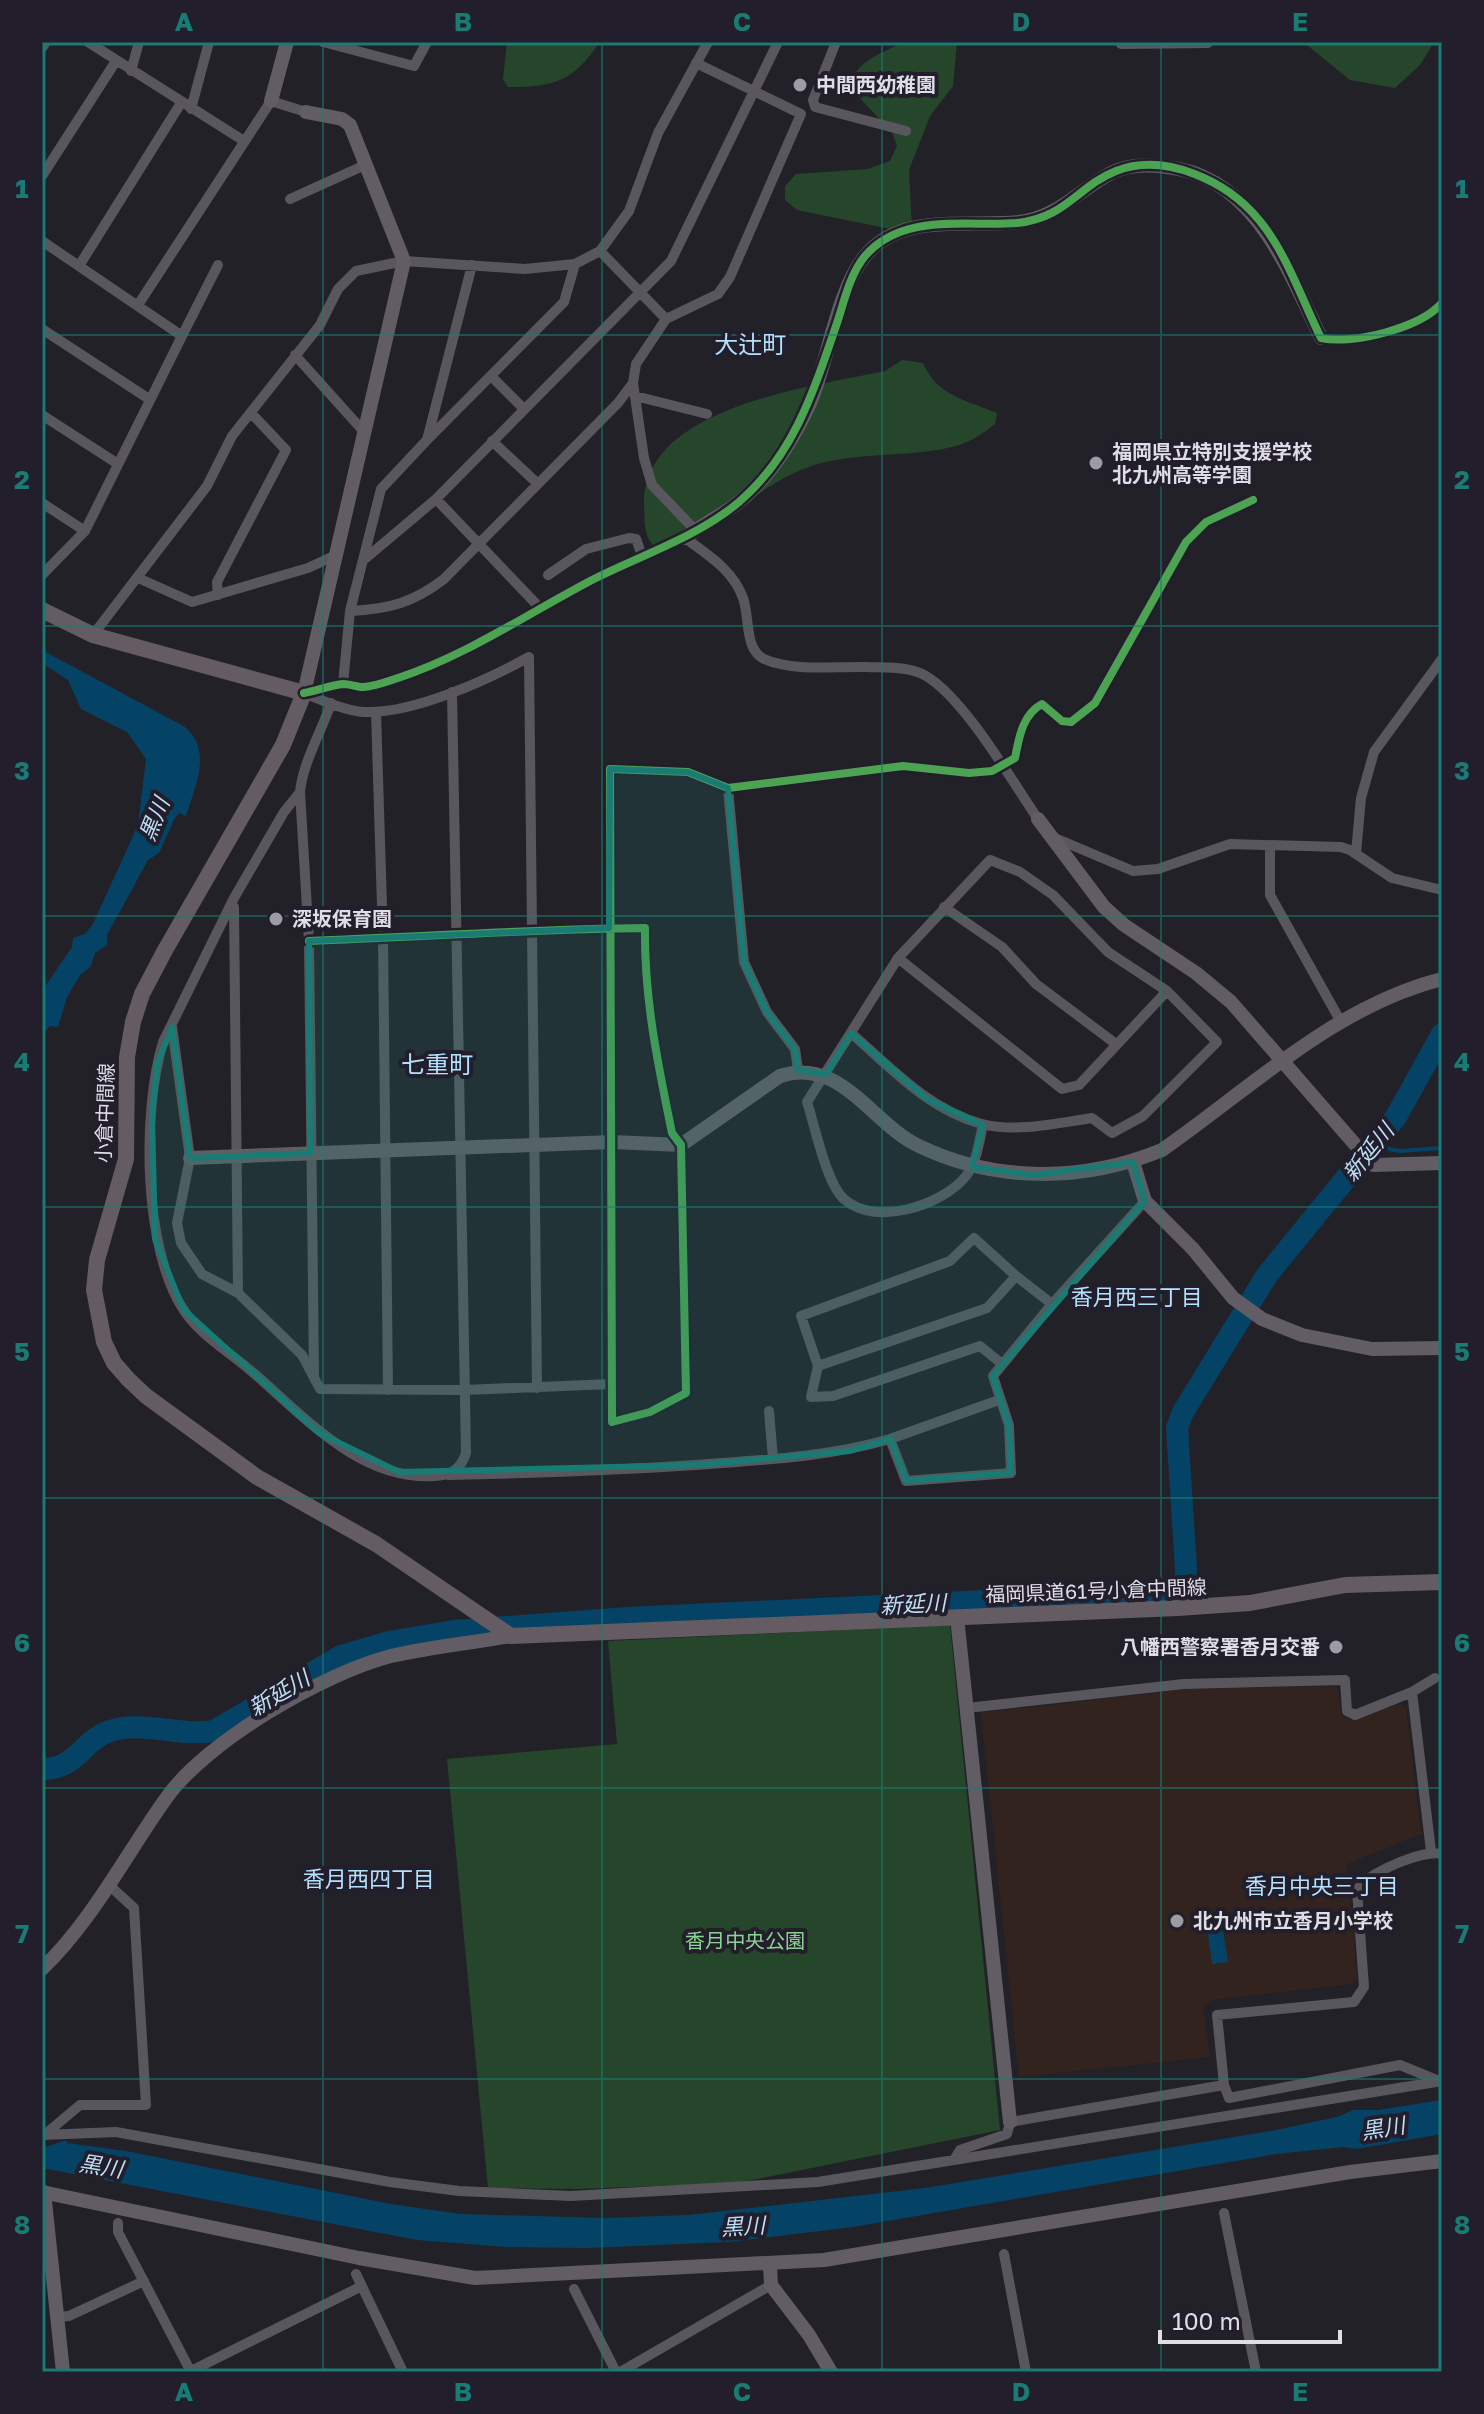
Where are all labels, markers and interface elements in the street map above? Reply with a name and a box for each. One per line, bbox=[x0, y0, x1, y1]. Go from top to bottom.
text: A bbox=[175, 6, 194, 37]
text: B bbox=[454, 6, 472, 37]
text: C bbox=[733, 6, 751, 37]
text: D bbox=[1012, 6, 1030, 37]
text: E bbox=[1292, 6, 1308, 37]
place label: 中間西幼稚園 bbox=[816, 72, 936, 96]
marker: 中間西幼稚園 bbox=[791, 76, 809, 94]
text: 1 bbox=[15, 173, 29, 204]
text: 1 bbox=[1455, 173, 1469, 204]
district label: 大辻町 bbox=[714, 329, 786, 358]
place label: 福岡県立特別支援学校 北九州高等学園 bbox=[1112, 439, 1312, 486]
marker: 福岡県立特別支援学校 北九州高等学園 bbox=[1087, 454, 1105, 472]
text: 2 bbox=[14, 464, 30, 495]
text: 2 bbox=[1454, 464, 1470, 495]
text: 3 bbox=[14, 755, 30, 786]
text: 3 bbox=[1454, 755, 1470, 786]
water label: 黒川 bbox=[133, 792, 175, 844]
place label: 深坂保育園 bbox=[292, 906, 392, 930]
marker: 深坂保育園 bbox=[267, 910, 285, 928]
text: 4 bbox=[14, 1046, 30, 1077]
text: 4 bbox=[1454, 1046, 1470, 1077]
district label: 七重町 bbox=[401, 1049, 473, 1078]
street label: 小倉中間線 bbox=[90, 1063, 118, 1163]
water label: 新延川 bbox=[1336, 1116, 1400, 1186]
district label: 香月西三丁目 bbox=[1071, 1283, 1203, 1310]
text: 5 bbox=[14, 1336, 30, 1367]
text: 5 bbox=[1454, 1336, 1470, 1367]
street label: 福岡県道61号小倉中間線 bbox=[985, 1574, 1207, 1606]
water label: 新延川 bbox=[879, 1588, 949, 1619]
text: 6 bbox=[14, 1627, 30, 1658]
text: 6 bbox=[1454, 1627, 1470, 1658]
place label: 八幡西警察署香月交番 bbox=[1120, 1634, 1320, 1658]
marker: 八幡西警察署香月交番 bbox=[1327, 1638, 1345, 1656]
water label: 新延川 bbox=[243, 1663, 316, 1721]
district label: 香月西四丁目 bbox=[303, 1865, 435, 1892]
district label: 香月中央三丁目 bbox=[1245, 1872, 1399, 1899]
place label: 北九州市立香月小学校 bbox=[1193, 1908, 1393, 1932]
marker: 北九州市立香月小学校 bbox=[1168, 1912, 1186, 1930]
text: 7 bbox=[15, 1918, 29, 1949]
text: 7 bbox=[1455, 1918, 1469, 1949]
park label: 香月中央公園 bbox=[685, 1928, 805, 1952]
water label: 黒川 bbox=[1359, 2110, 1409, 2144]
water label: 黒川 bbox=[77, 2149, 127, 2183]
text: 8 bbox=[14, 2209, 30, 2240]
text: 8 bbox=[1454, 2209, 1470, 2240]
water label: 黒川 bbox=[720, 2211, 768, 2240]
scale bar bbox=[1160, 2294, 1340, 2344]
text: 100 m bbox=[1172, 2306, 1241, 2335]
text: A bbox=[175, 2376, 194, 2407]
text: B bbox=[454, 2376, 472, 2407]
text: C bbox=[733, 2376, 751, 2407]
text: D bbox=[1012, 2376, 1030, 2407]
text: E bbox=[1292, 2376, 1308, 2407]

